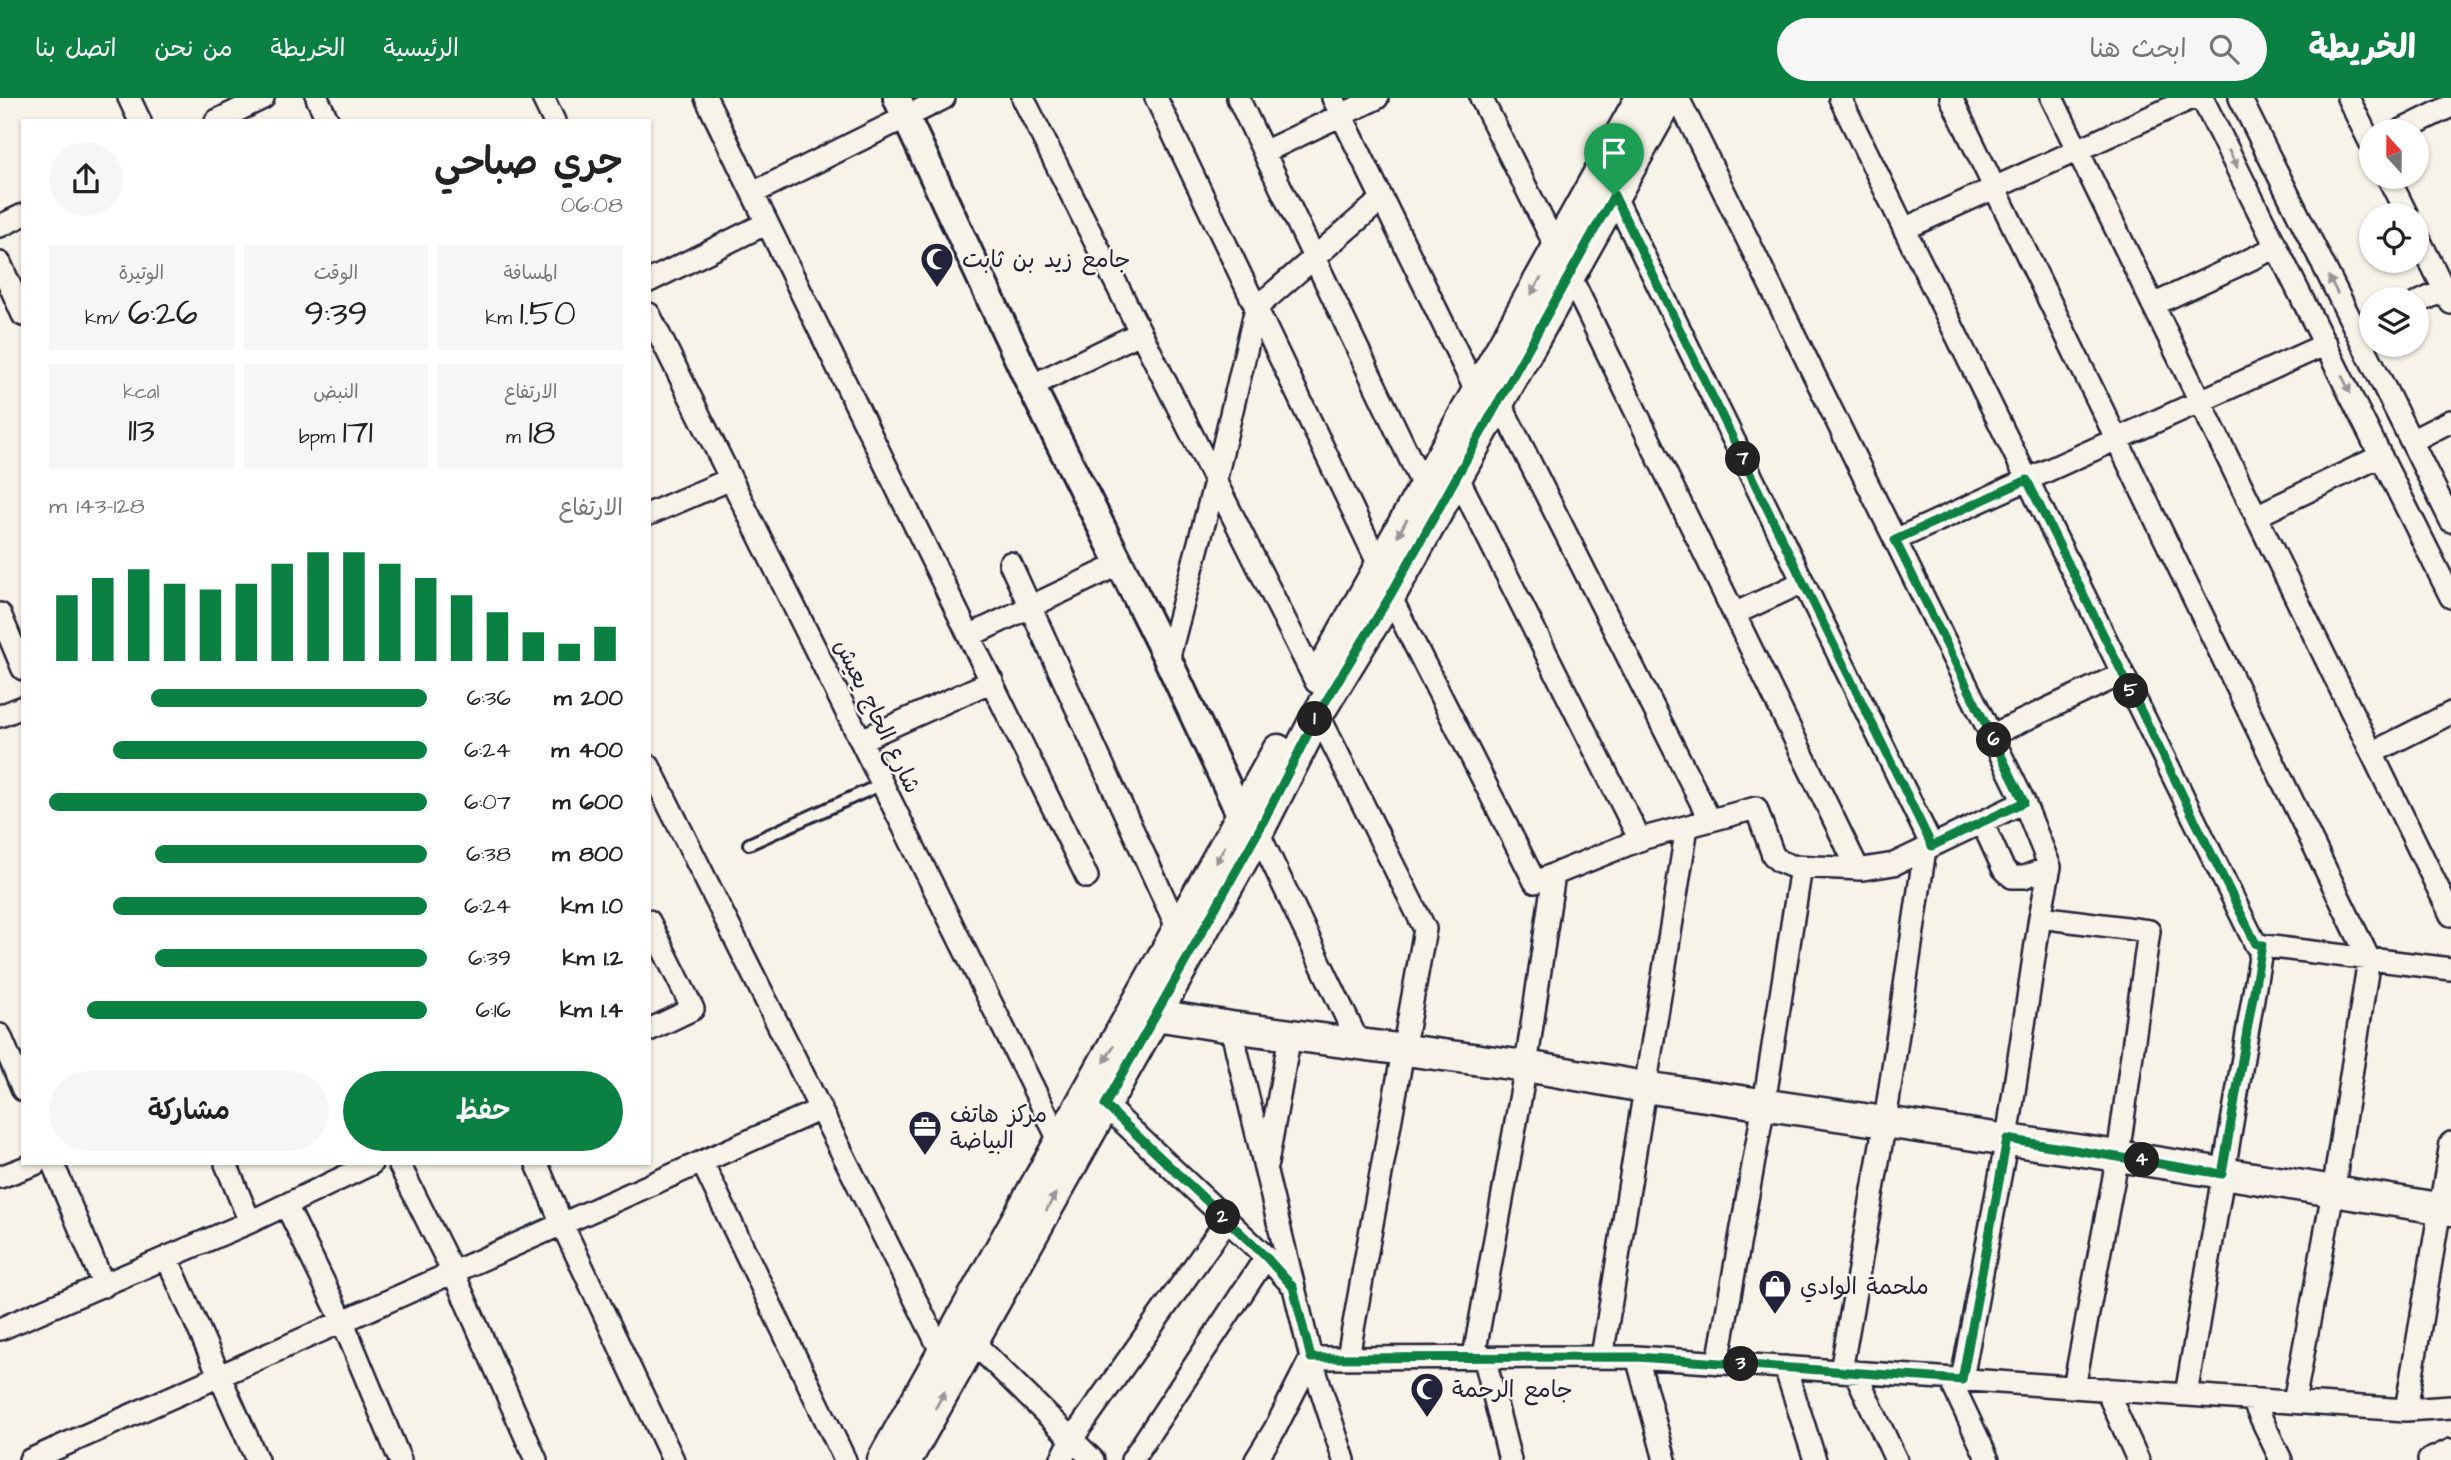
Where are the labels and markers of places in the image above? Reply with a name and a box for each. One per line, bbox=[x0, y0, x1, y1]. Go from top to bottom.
pin bbox=[1584, 123, 1644, 195]
mosque icon: جامع زيد بن ثابت bbox=[918, 240, 956, 289]
place label: جامع زيد بن ثابت bbox=[962, 244, 1131, 276]
pin: 7 bbox=[1726, 442, 1760, 476]
pin: 5 bbox=[2114, 674, 2148, 708]
pin: 1 bbox=[1298, 702, 1332, 736]
pin: 6 bbox=[1976, 722, 2011, 758]
place label: مركز هاتف البياضة bbox=[950, 1099, 1047, 1157]
office icon: مركز هاتف البياضة bbox=[906, 1108, 944, 1157]
pin: 4 bbox=[2124, 1142, 2160, 1178]
pin: 2 bbox=[1206, 1200, 1240, 1234]
shop icon: ملحمة الوادي bbox=[1756, 1267, 1794, 1316]
place label: ملحمة الوادي bbox=[1800, 1271, 1929, 1303]
pin: 3 bbox=[1724, 1346, 1758, 1382]
mosque icon: جامع الرحمة bbox=[1408, 1370, 1446, 1419]
place label: جامع الرحمة bbox=[1452, 1374, 1573, 1406]

